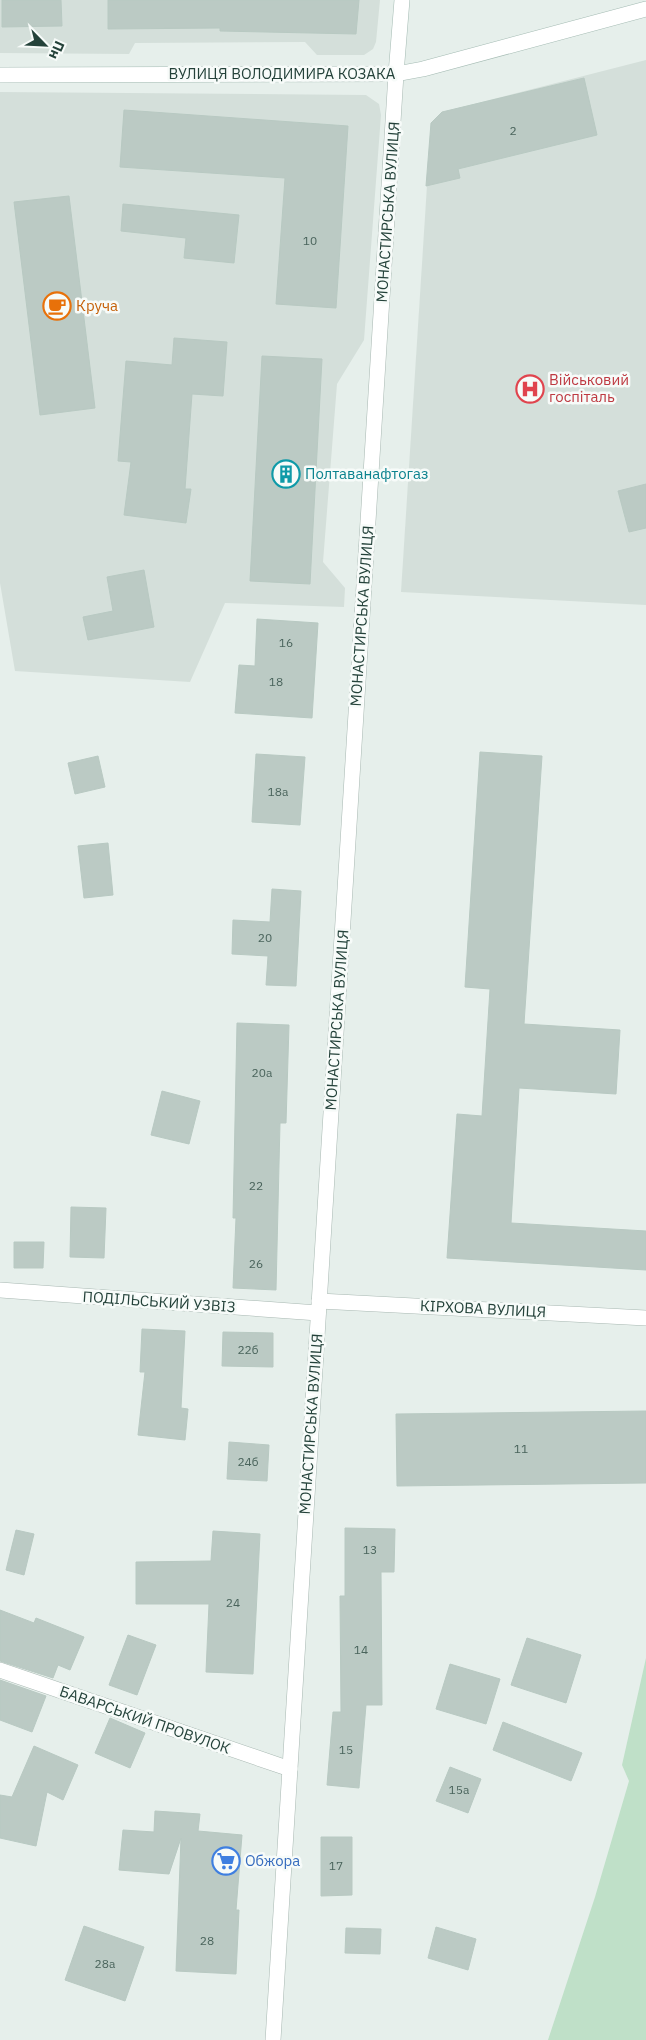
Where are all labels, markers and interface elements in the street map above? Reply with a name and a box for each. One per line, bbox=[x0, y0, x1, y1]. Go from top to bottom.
north arrow bbox=[20, 20, 70, 70]
text: Пн bbox=[45, 38, 69, 62]
street label: ВУЛИЦЯ ВОЛОДИМИРА КОЗАКА bbox=[169, 64, 396, 83]
street label: МОНАСТИРСЬКА ВУЛИЦЯ bbox=[372, 121, 403, 303]
house number: 2 bbox=[509, 123, 517, 138]
house number: 10 bbox=[303, 233, 317, 248]
cafe icon: Круча bbox=[42, 291, 72, 321]
place label: Круча bbox=[76, 296, 118, 315]
place label: Військовий госпіталь bbox=[549, 370, 629, 406]
hospital icon: Військовий госпіталь bbox=[515, 374, 545, 404]
building icon: Полтаванафтогаз bbox=[271, 459, 301, 489]
place label: Полтаванафтогаз bbox=[305, 464, 428, 483]
street label: МОНАСТИРСЬКА ВУЛИЦЯ bbox=[346, 525, 377, 707]
house number: 16 bbox=[279, 635, 293, 650]
house number: 18 bbox=[269, 674, 283, 689]
house number: 18а bbox=[268, 784, 289, 799]
street label: МОНАСТИРСЬКА ВУЛИЦЯ bbox=[321, 929, 352, 1111]
house number: 20 bbox=[258, 930, 272, 945]
house number: 20а bbox=[252, 1065, 273, 1080]
house number: 22 bbox=[249, 1178, 263, 1193]
house number: 26 bbox=[249, 1256, 263, 1271]
street label: ПОДІЛЬСЬКИЙ УЗВІЗ bbox=[82, 1287, 236, 1316]
street label: КІРХОВА ВУЛИЦЯ bbox=[419, 1296, 547, 1321]
street label: МОНАСТИРСЬКА ВУЛИЦЯ bbox=[295, 1333, 326, 1515]
house number: 22б bbox=[237, 1342, 259, 1357]
house number: 11 bbox=[514, 1441, 528, 1456]
house number: 24б bbox=[237, 1454, 259, 1469]
house number: 13 bbox=[363, 1542, 377, 1557]
house number: 24 bbox=[226, 1595, 240, 1610]
house number: 14 bbox=[354, 1642, 368, 1657]
street label: БАВАРСЬКИЙ ПРОВУЛОК bbox=[57, 1681, 233, 1758]
house number: 15 bbox=[339, 1742, 353, 1757]
house number: 15а bbox=[449, 1782, 470, 1797]
supermarket icon: Обжора bbox=[211, 1846, 241, 1876]
place label: Обжора bbox=[245, 1851, 300, 1870]
house number: 17 bbox=[329, 1858, 343, 1873]
house number: 28 bbox=[200, 1933, 214, 1948]
house number: 28а bbox=[95, 1956, 116, 1971]

